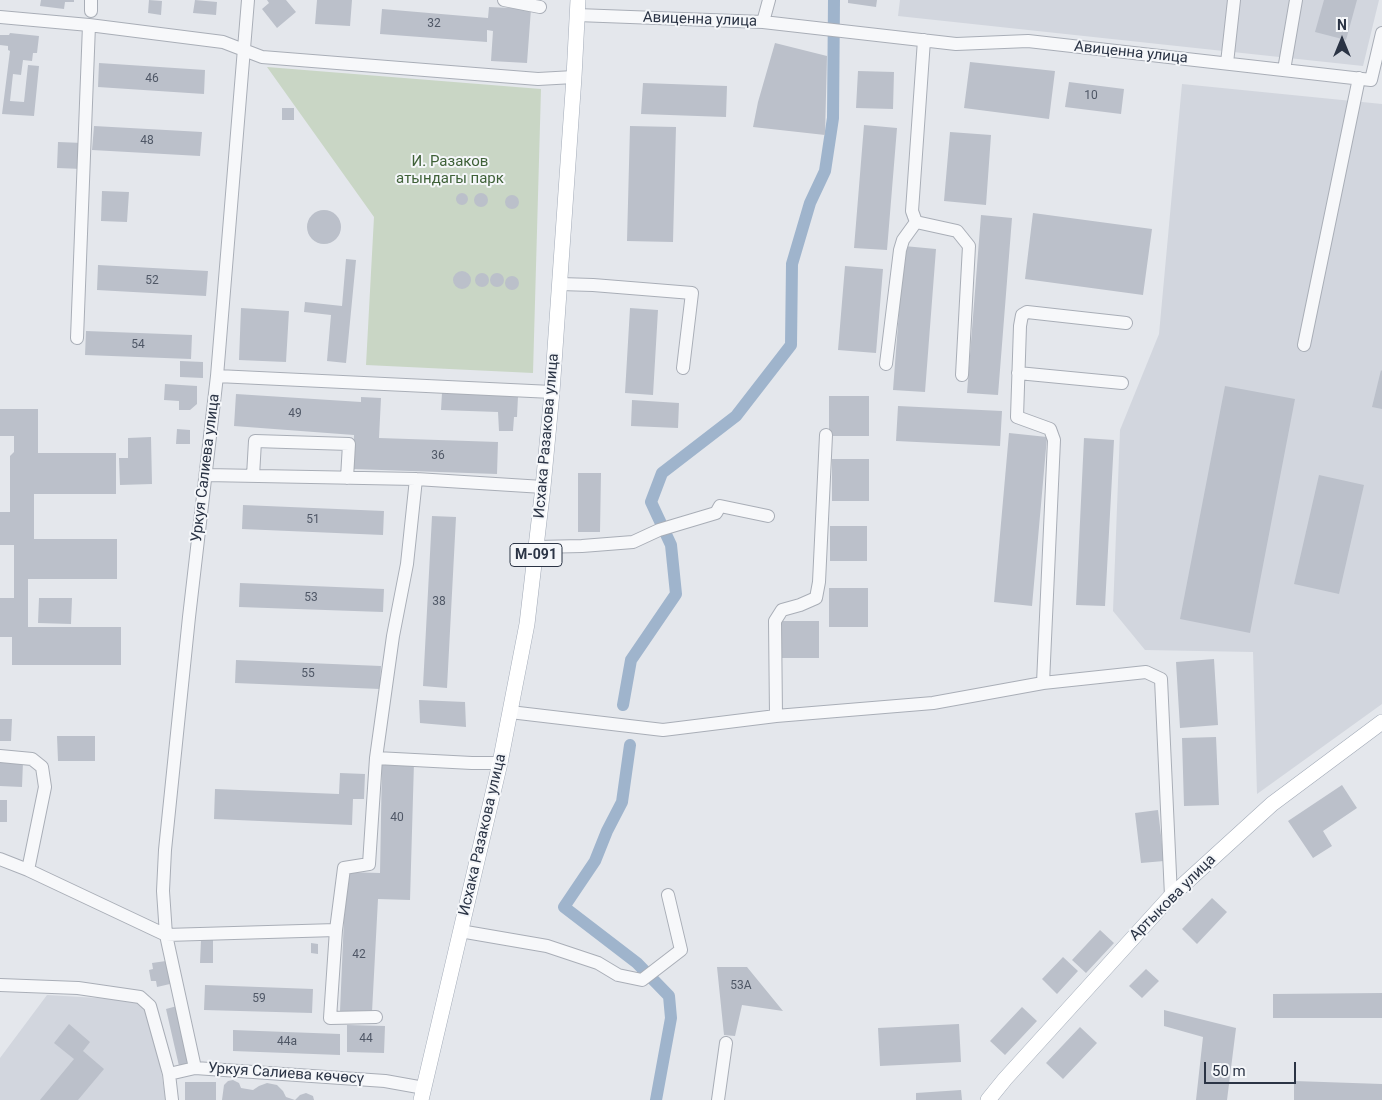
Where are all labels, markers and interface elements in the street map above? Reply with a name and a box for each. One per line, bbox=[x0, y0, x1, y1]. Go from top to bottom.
street label: Авиценна улица bbox=[643, 9, 757, 31]
north arrow bbox=[1317, 15, 1367, 65]
house number: 32 bbox=[427, 17, 441, 31]
text: N bbox=[1337, 17, 1347, 33]
street label: Авиценна улица bbox=[1073, 38, 1189, 68]
house number: 46 bbox=[145, 72, 159, 86]
house number: 10 bbox=[1084, 89, 1098, 103]
house number: 48 bbox=[140, 134, 154, 148]
park label: И. Разаков атындагы парк bbox=[396, 153, 504, 188]
house number: 52 bbox=[145, 274, 159, 288]
house number: 54 bbox=[131, 338, 145, 352]
street label: Исхака Разакова улица bbox=[531, 353, 563, 519]
street label: Уркуя Салиева улица bbox=[188, 393, 224, 543]
house number: 49 bbox=[288, 407, 302, 421]
house number: 36 bbox=[431, 449, 445, 463]
house number: 51 bbox=[306, 513, 320, 527]
road number: М-091 bbox=[510, 544, 562, 566]
house number: 53 bbox=[304, 591, 318, 605]
house number: 38 bbox=[432, 595, 446, 609]
house number: 55 bbox=[301, 667, 315, 681]
street label: Исхака Разакова улица bbox=[456, 752, 510, 918]
house number: 40 bbox=[390, 811, 404, 825]
street label: Артыкова улица bbox=[1126, 851, 1220, 945]
house number: 42 bbox=[352, 948, 366, 962]
house number: 53A bbox=[730, 979, 752, 993]
house number: 59 bbox=[252, 992, 266, 1006]
house number: 44 bbox=[359, 1032, 373, 1046]
house number: 44a bbox=[277, 1035, 297, 1049]
scale bar bbox=[1207, 1052, 1300, 1084]
street label: Уркуя Салиева көчөсү bbox=[207, 1060, 365, 1088]
text: 50 m bbox=[1212, 1062, 1246, 1080]

